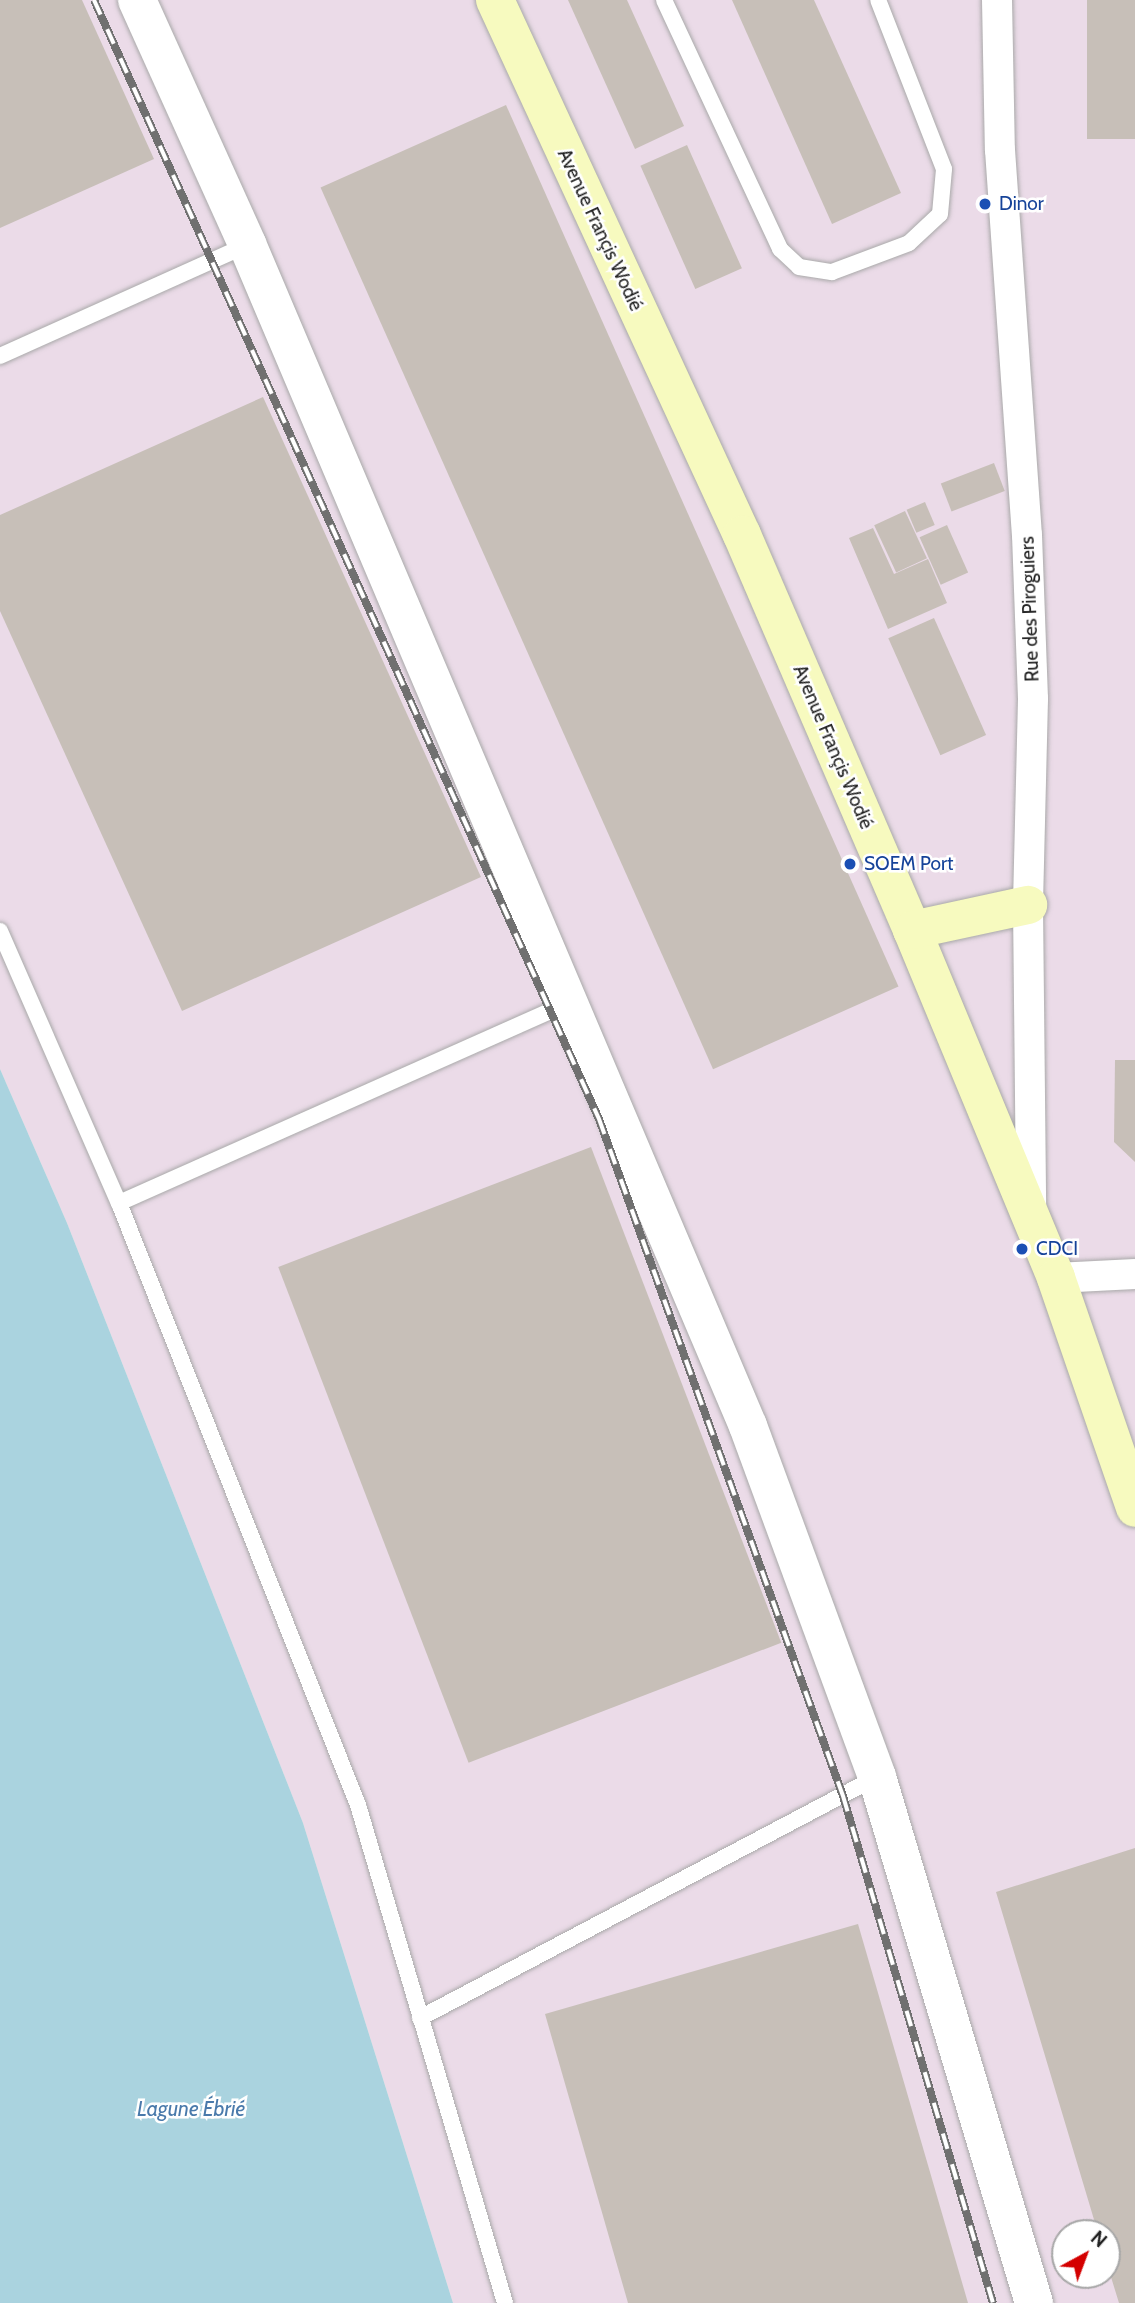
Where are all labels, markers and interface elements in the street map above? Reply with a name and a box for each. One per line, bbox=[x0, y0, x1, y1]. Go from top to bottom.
street label: Avenue Françis Wodié bbox=[552, 145, 648, 315]
place label: Dinor bbox=[999, 193, 1044, 215]
marker: Dinor bbox=[977, 196, 993, 212]
street label: Rue des Piroguiers bbox=[1016, 536, 1044, 682]
street label: Avenue Françis Wodié bbox=[788, 662, 878, 832]
place label: SOEM Port bbox=[864, 853, 953, 875]
marker: SOEM Port bbox=[842, 856, 858, 872]
place label: CDCI bbox=[1036, 1238, 1078, 1260]
marker: CDCI bbox=[1014, 1241, 1030, 1257]
water label: Lagune Ébrié bbox=[137, 2096, 245, 2122]
north arrow bbox=[1051, 2219, 1121, 2289]
text: N bbox=[1086, 2226, 1111, 2252]

